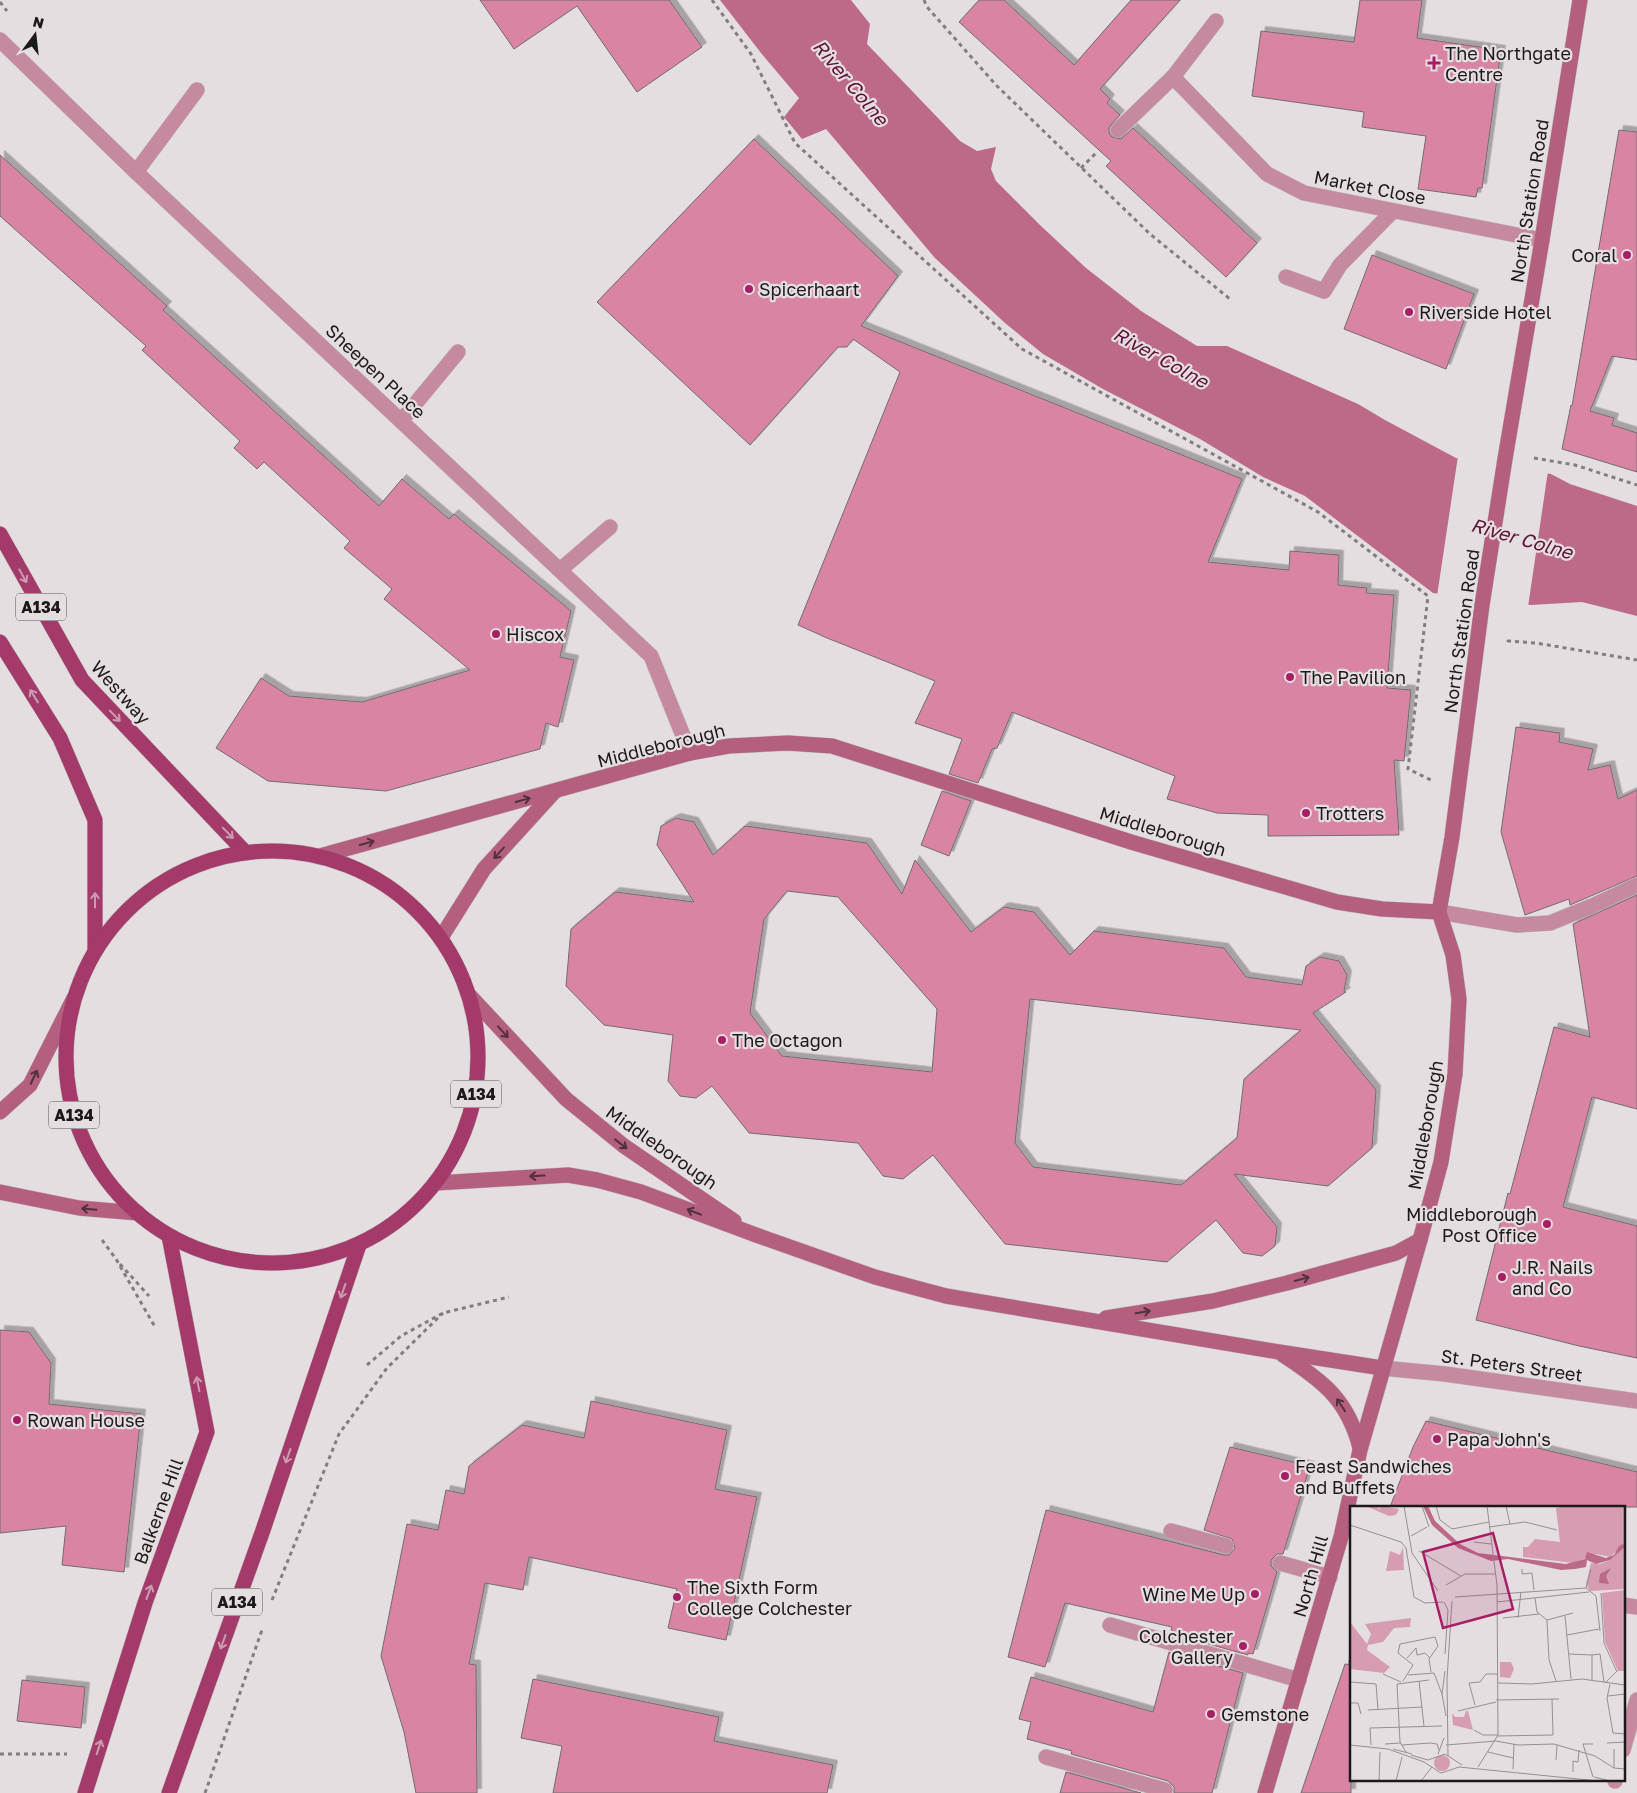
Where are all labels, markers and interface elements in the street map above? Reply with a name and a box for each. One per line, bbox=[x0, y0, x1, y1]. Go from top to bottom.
north arrow bbox=[10, 10, 60, 60]
text: N bbox=[31, 12, 46, 32]
water label: River Colne bbox=[809, 35, 895, 131]
place label: The Northgate Centre bbox=[1445, 42, 1571, 85]
marker: The Northgate Centre bbox=[1427, 56, 1441, 70]
street label: North Station Road bbox=[1505, 118, 1553, 284]
street label: Market Close bbox=[1312, 165, 1428, 209]
place label: Coral bbox=[1571, 244, 1617, 266]
marker: Coral bbox=[1621, 249, 1633, 261]
place label: Spicerhaart bbox=[759, 278, 860, 300]
marker: Spicerhaart bbox=[743, 283, 755, 295]
place label: Riverside Hotel bbox=[1419, 301, 1552, 323]
marker: Riverside Hotel bbox=[1403, 306, 1415, 318]
street label: Sheepen Place bbox=[321, 319, 431, 423]
water label: River Colne bbox=[1110, 322, 1214, 393]
water label: River Colne bbox=[1469, 513, 1577, 564]
street label: North Station Road bbox=[1439, 548, 1483, 714]
one-way arrow bbox=[19, 569, 29, 583]
road number: A134 bbox=[16, 594, 66, 620]
place label: Hiscox bbox=[506, 623, 564, 645]
marker: Hiscox bbox=[490, 628, 502, 640]
street label: Westway bbox=[87, 656, 155, 728]
place label: The Pavilion bbox=[1300, 666, 1406, 688]
marker: The Pavilion bbox=[1284, 671, 1296, 683]
one-way arrow bbox=[29, 690, 39, 704]
one-way arrow bbox=[109, 709, 121, 722]
street label: Middleborough bbox=[595, 718, 727, 772]
one-way arrow bbox=[515, 795, 531, 804]
street label: Middleborough bbox=[1097, 801, 1229, 861]
place label: Trotters bbox=[1316, 802, 1384, 824]
marker: Trotters bbox=[1300, 807, 1312, 819]
one-way arrow bbox=[222, 827, 234, 839]
one-way arrow bbox=[358, 837, 374, 847]
one-way arrow bbox=[493, 847, 505, 860]
one-way arrow bbox=[90, 892, 100, 908]
one-way arrow bbox=[497, 1026, 509, 1038]
place label: The Octagon bbox=[732, 1029, 843, 1051]
marker: The Octagon bbox=[716, 1034, 728, 1046]
street label: Middleborough bbox=[1403, 1059, 1447, 1191]
one-way arrow bbox=[29, 1070, 39, 1085]
road number: A134 bbox=[451, 1080, 501, 1108]
street label: Middleborough bbox=[602, 1100, 722, 1194]
road number: A134 bbox=[49, 1102, 99, 1128]
one-way arrow bbox=[614, 1138, 627, 1149]
one-way arrow bbox=[529, 1172, 545, 1181]
place label: Middleborough Post Office bbox=[1406, 1203, 1537, 1246]
one-way arrow bbox=[82, 1204, 98, 1214]
one-way arrow bbox=[687, 1206, 702, 1216]
marker: Middleborough Post Office bbox=[1541, 1218, 1553, 1230]
place label: J.R. Nails and Co bbox=[1512, 1256, 1593, 1299]
marker: J.R. Nails and Co bbox=[1496, 1271, 1508, 1283]
one-way arrow bbox=[1293, 1274, 1309, 1283]
one-way arrow bbox=[338, 1283, 347, 1298]
one-way arrow bbox=[1135, 1307, 1151, 1317]
street label: St. Peters Street bbox=[1440, 1344, 1584, 1386]
one-way arrow bbox=[193, 1377, 202, 1393]
one-way arrow bbox=[1336, 1399, 1346, 1413]
place label: Rowan House bbox=[27, 1409, 145, 1431]
marker: Rowan House bbox=[11, 1414, 23, 1426]
place label: Papa John's bbox=[1447, 1428, 1551, 1450]
marker: Papa John's bbox=[1431, 1433, 1443, 1445]
one-way arrow bbox=[283, 1448, 292, 1463]
street label: Balkerne Hill bbox=[129, 1455, 187, 1567]
place label: Feast Sandwiches and Buffets bbox=[1295, 1455, 1451, 1498]
marker: Feast Sandwiches and Buffets bbox=[1279, 1470, 1291, 1482]
inset map bbox=[1350, 1506, 1624, 1780]
street label: North Hill bbox=[1288, 1532, 1332, 1620]
place label: The Sixth Form College Colchester bbox=[687, 1576, 852, 1619]
place label: Wine Me Up bbox=[1142, 1583, 1245, 1605]
one-way arrow bbox=[145, 1585, 154, 1600]
road number: A134 bbox=[212, 1588, 262, 1615]
marker: Wine Me Up bbox=[1249, 1588, 1261, 1600]
marker: The Sixth Form College Colchester bbox=[671, 1591, 683, 1603]
place label: Colchester Gallery bbox=[1139, 1625, 1233, 1668]
one-way arrow bbox=[218, 1634, 227, 1650]
marker: Colchester Gallery bbox=[1237, 1640, 1249, 1652]
place label: Gemstone bbox=[1221, 1703, 1309, 1725]
marker: Gemstone bbox=[1205, 1708, 1217, 1720]
one-way arrow bbox=[95, 1739, 105, 1755]

